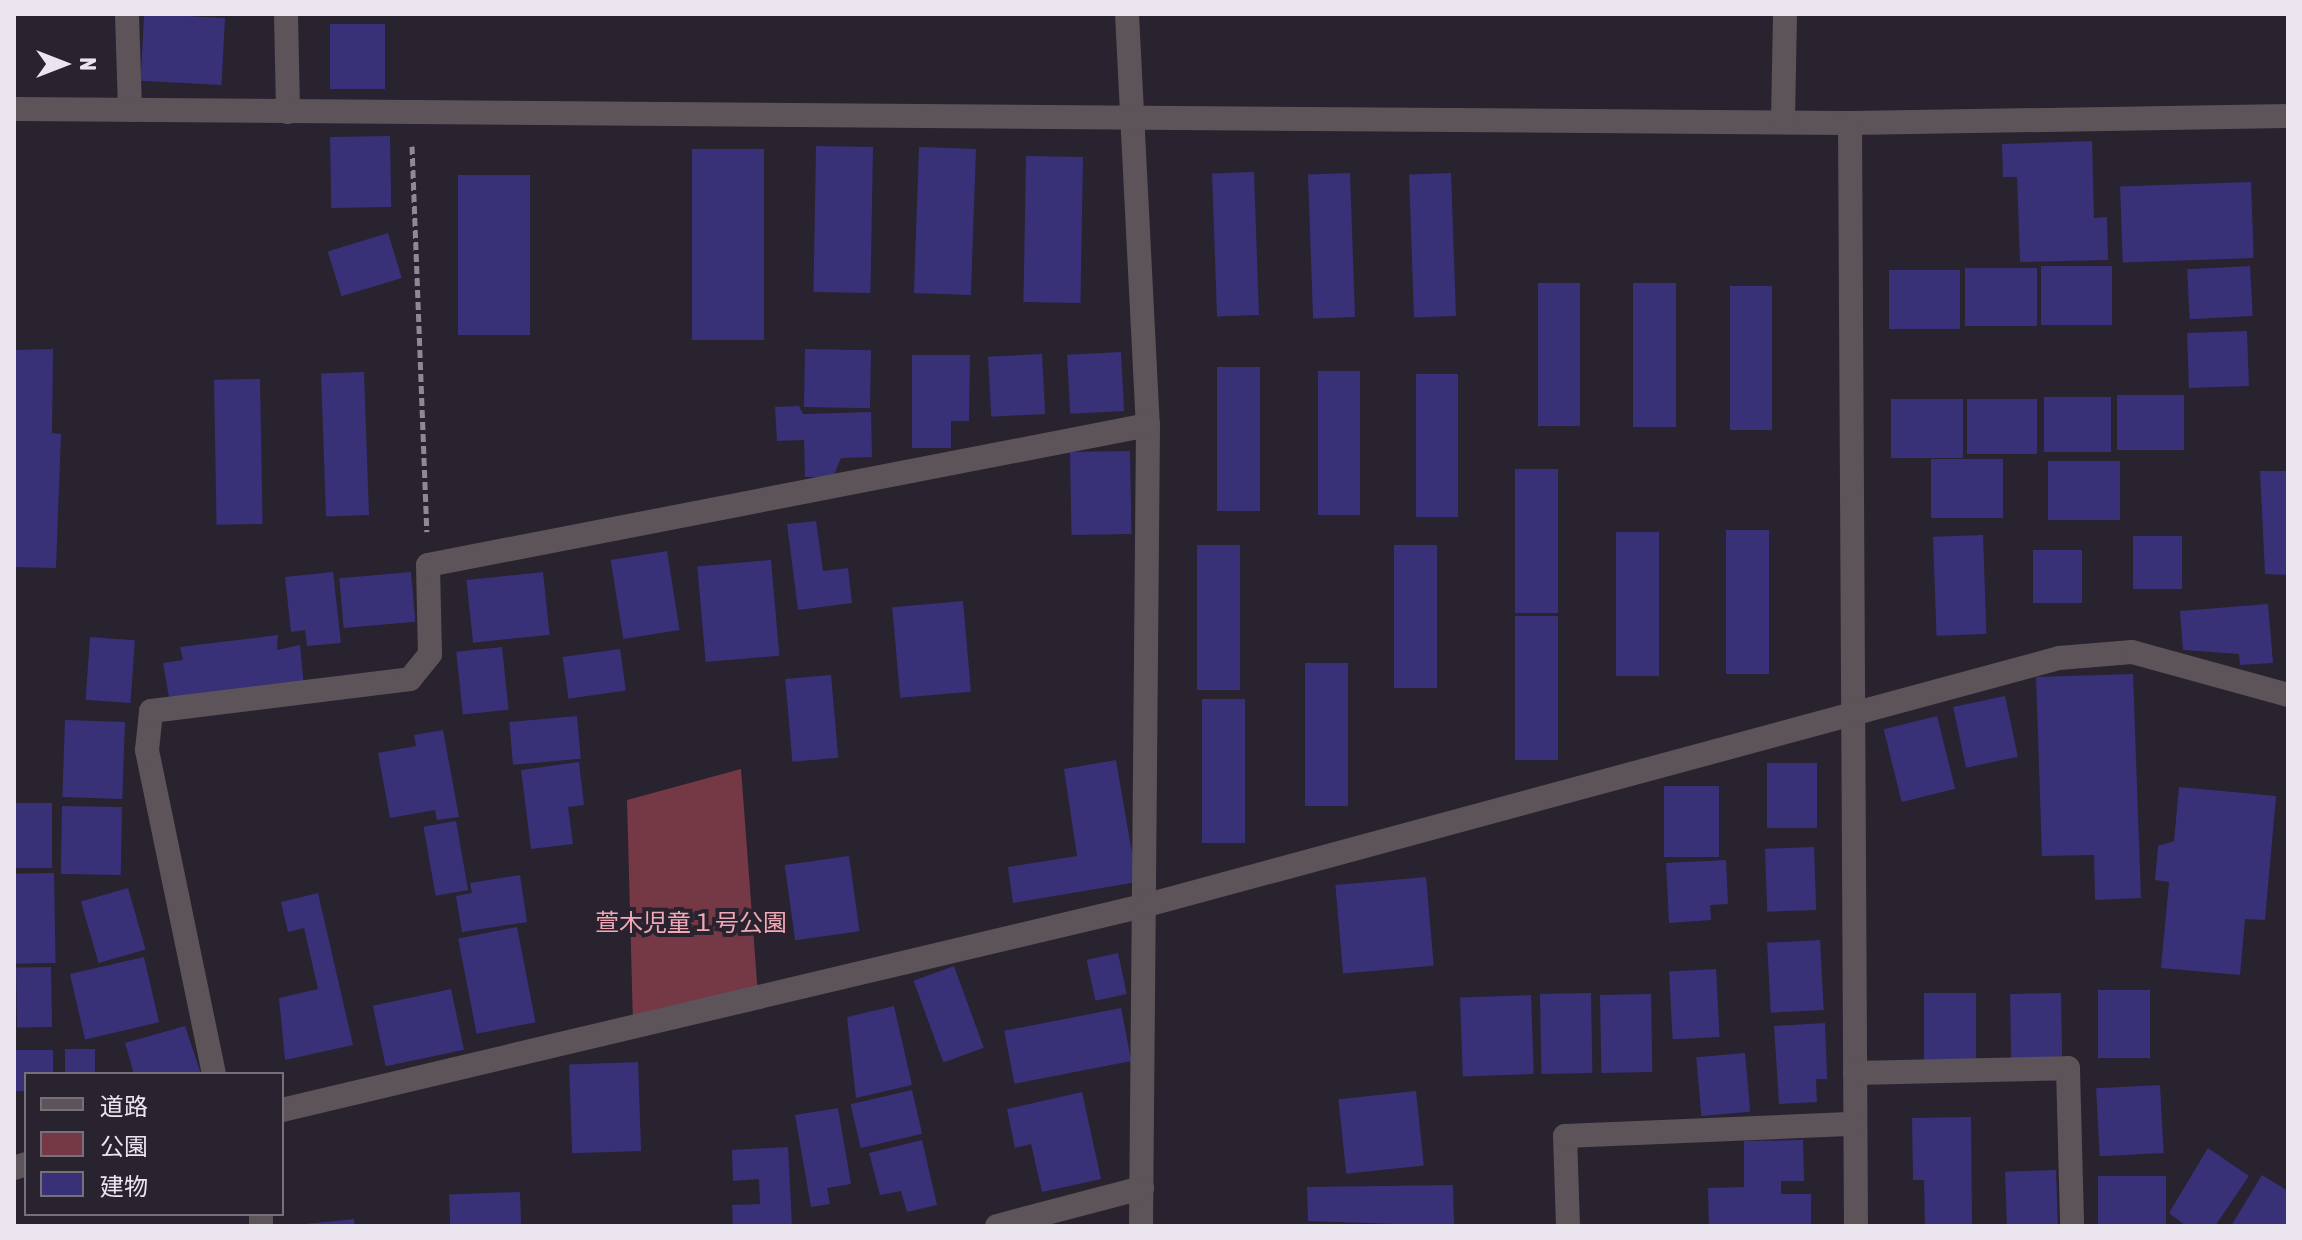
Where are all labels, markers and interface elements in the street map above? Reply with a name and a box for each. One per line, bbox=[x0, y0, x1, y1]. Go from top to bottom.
north arrow bbox=[24, 24, 104, 104]
text: N bbox=[75, 58, 101, 70]
park label: 萱木児童１号公園 bbox=[595, 909, 787, 937]
legend bbox=[24, 1072, 284, 1216]
text: 道路 bbox=[100, 1093, 148, 1120]
text: 公園 bbox=[100, 1133, 148, 1160]
text: 建物 bbox=[100, 1173, 148, 1200]

